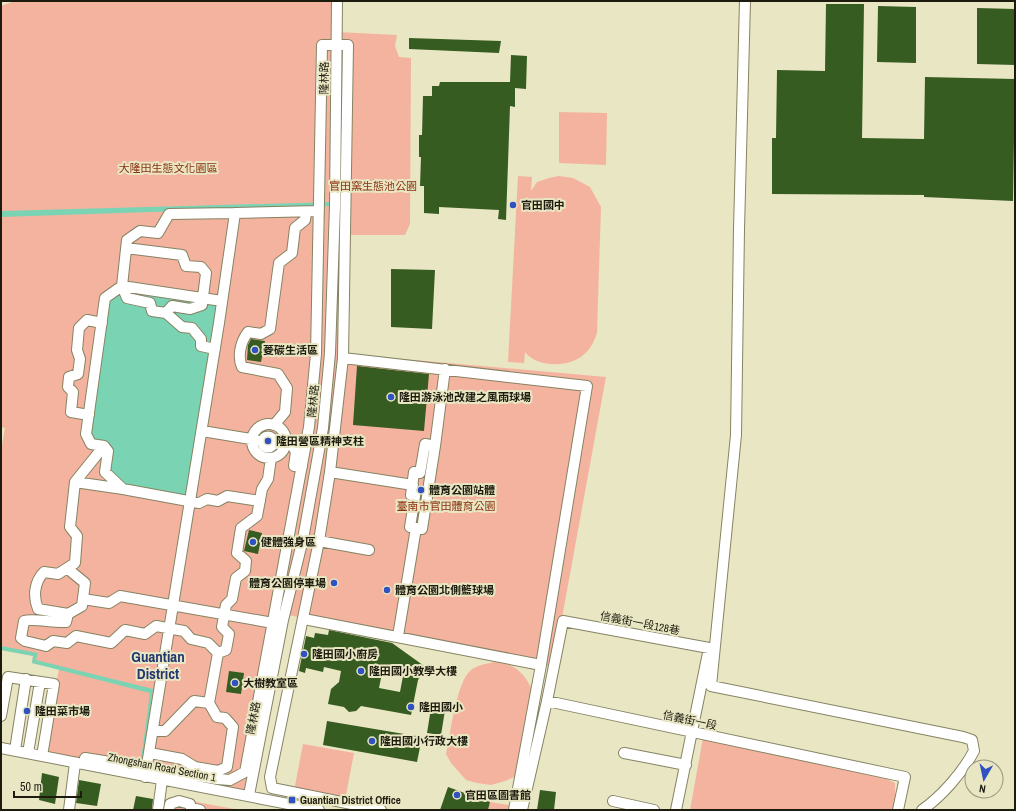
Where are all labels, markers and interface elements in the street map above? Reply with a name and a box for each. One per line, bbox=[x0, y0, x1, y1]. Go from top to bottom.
street label: 隆林路 bbox=[317, 61, 331, 95]
park label: 大隆田生態文化園區 bbox=[119, 161, 218, 175]
park label: 官田窯生態池公園 bbox=[329, 179, 417, 193]
place label: 官田國中 bbox=[521, 198, 565, 212]
marker: 官田國中 bbox=[508, 200, 518, 210]
place label: 菱碳生活區 bbox=[263, 343, 318, 357]
marker: 菱碳生活區 bbox=[250, 345, 260, 355]
street label: 隆林路 bbox=[304, 384, 322, 418]
place label: 隆田游泳池改建之風雨球場 bbox=[399, 390, 531, 404]
marker: 隆田游泳池改建之風雨球場 bbox=[386, 392, 396, 402]
place label: 隆田營區精神支柱 bbox=[276, 434, 364, 448]
marker: 隆田營區精神支柱 bbox=[263, 436, 273, 446]
place label: 體育公園站體 bbox=[429, 483, 495, 497]
marker: 體育公園站體 bbox=[416, 485, 426, 495]
park label: 臺南市官田體育公園 bbox=[397, 499, 496, 513]
place label: 健體強身區 bbox=[261, 535, 316, 549]
marker: 健體強身區 bbox=[248, 537, 258, 547]
place label: 體育公園停車場 bbox=[249, 576, 326, 590]
marker: 體育公園停車場 bbox=[329, 578, 339, 588]
place label: 體育公園北側籃球場 bbox=[395, 583, 494, 597]
marker: 體育公園北側籃球場 bbox=[382, 585, 392, 595]
street label: 信義街一段128巷 bbox=[599, 608, 681, 638]
district label: Guantian District bbox=[131, 646, 185, 684]
place label: 隆田國小廚房 bbox=[312, 647, 378, 661]
marker: 隆田國小廚房 bbox=[299, 649, 309, 659]
place label: 隆田國小教學大樓 bbox=[369, 664, 457, 678]
marker: 隆田國小教學大樓 bbox=[356, 666, 366, 676]
place label: 大樹教室區 bbox=[243, 676, 298, 690]
marker: 大樹教室區 bbox=[230, 678, 240, 688]
street label: 隆林路 bbox=[243, 700, 263, 736]
place label: 隆田國小 bbox=[419, 700, 463, 714]
marker: 隆田國小 bbox=[406, 702, 416, 712]
place label: 隆田菜市場 bbox=[35, 704, 90, 718]
marker: 隆田菜市場 bbox=[22, 706, 32, 716]
street label: 信義街一段 bbox=[662, 707, 718, 733]
place label: 隆田國小行政大樓 bbox=[380, 734, 468, 748]
marker: 隆田國小行政大樓 bbox=[367, 736, 377, 746]
street label: Zhongshan Road Section 1 bbox=[107, 750, 217, 784]
north arrow bbox=[964, 759, 1004, 799]
scale bar bbox=[14, 773, 81, 799]
text: 50 m bbox=[20, 779, 42, 795]
text: N bbox=[978, 781, 987, 796]
place label: 官田區圖書館 bbox=[465, 788, 531, 802]
marker: 官田區圖書館 bbox=[452, 790, 462, 800]
place label: Guantian District Office bbox=[300, 793, 401, 807]
marker: Guantian District Office bbox=[287, 795, 297, 805]

